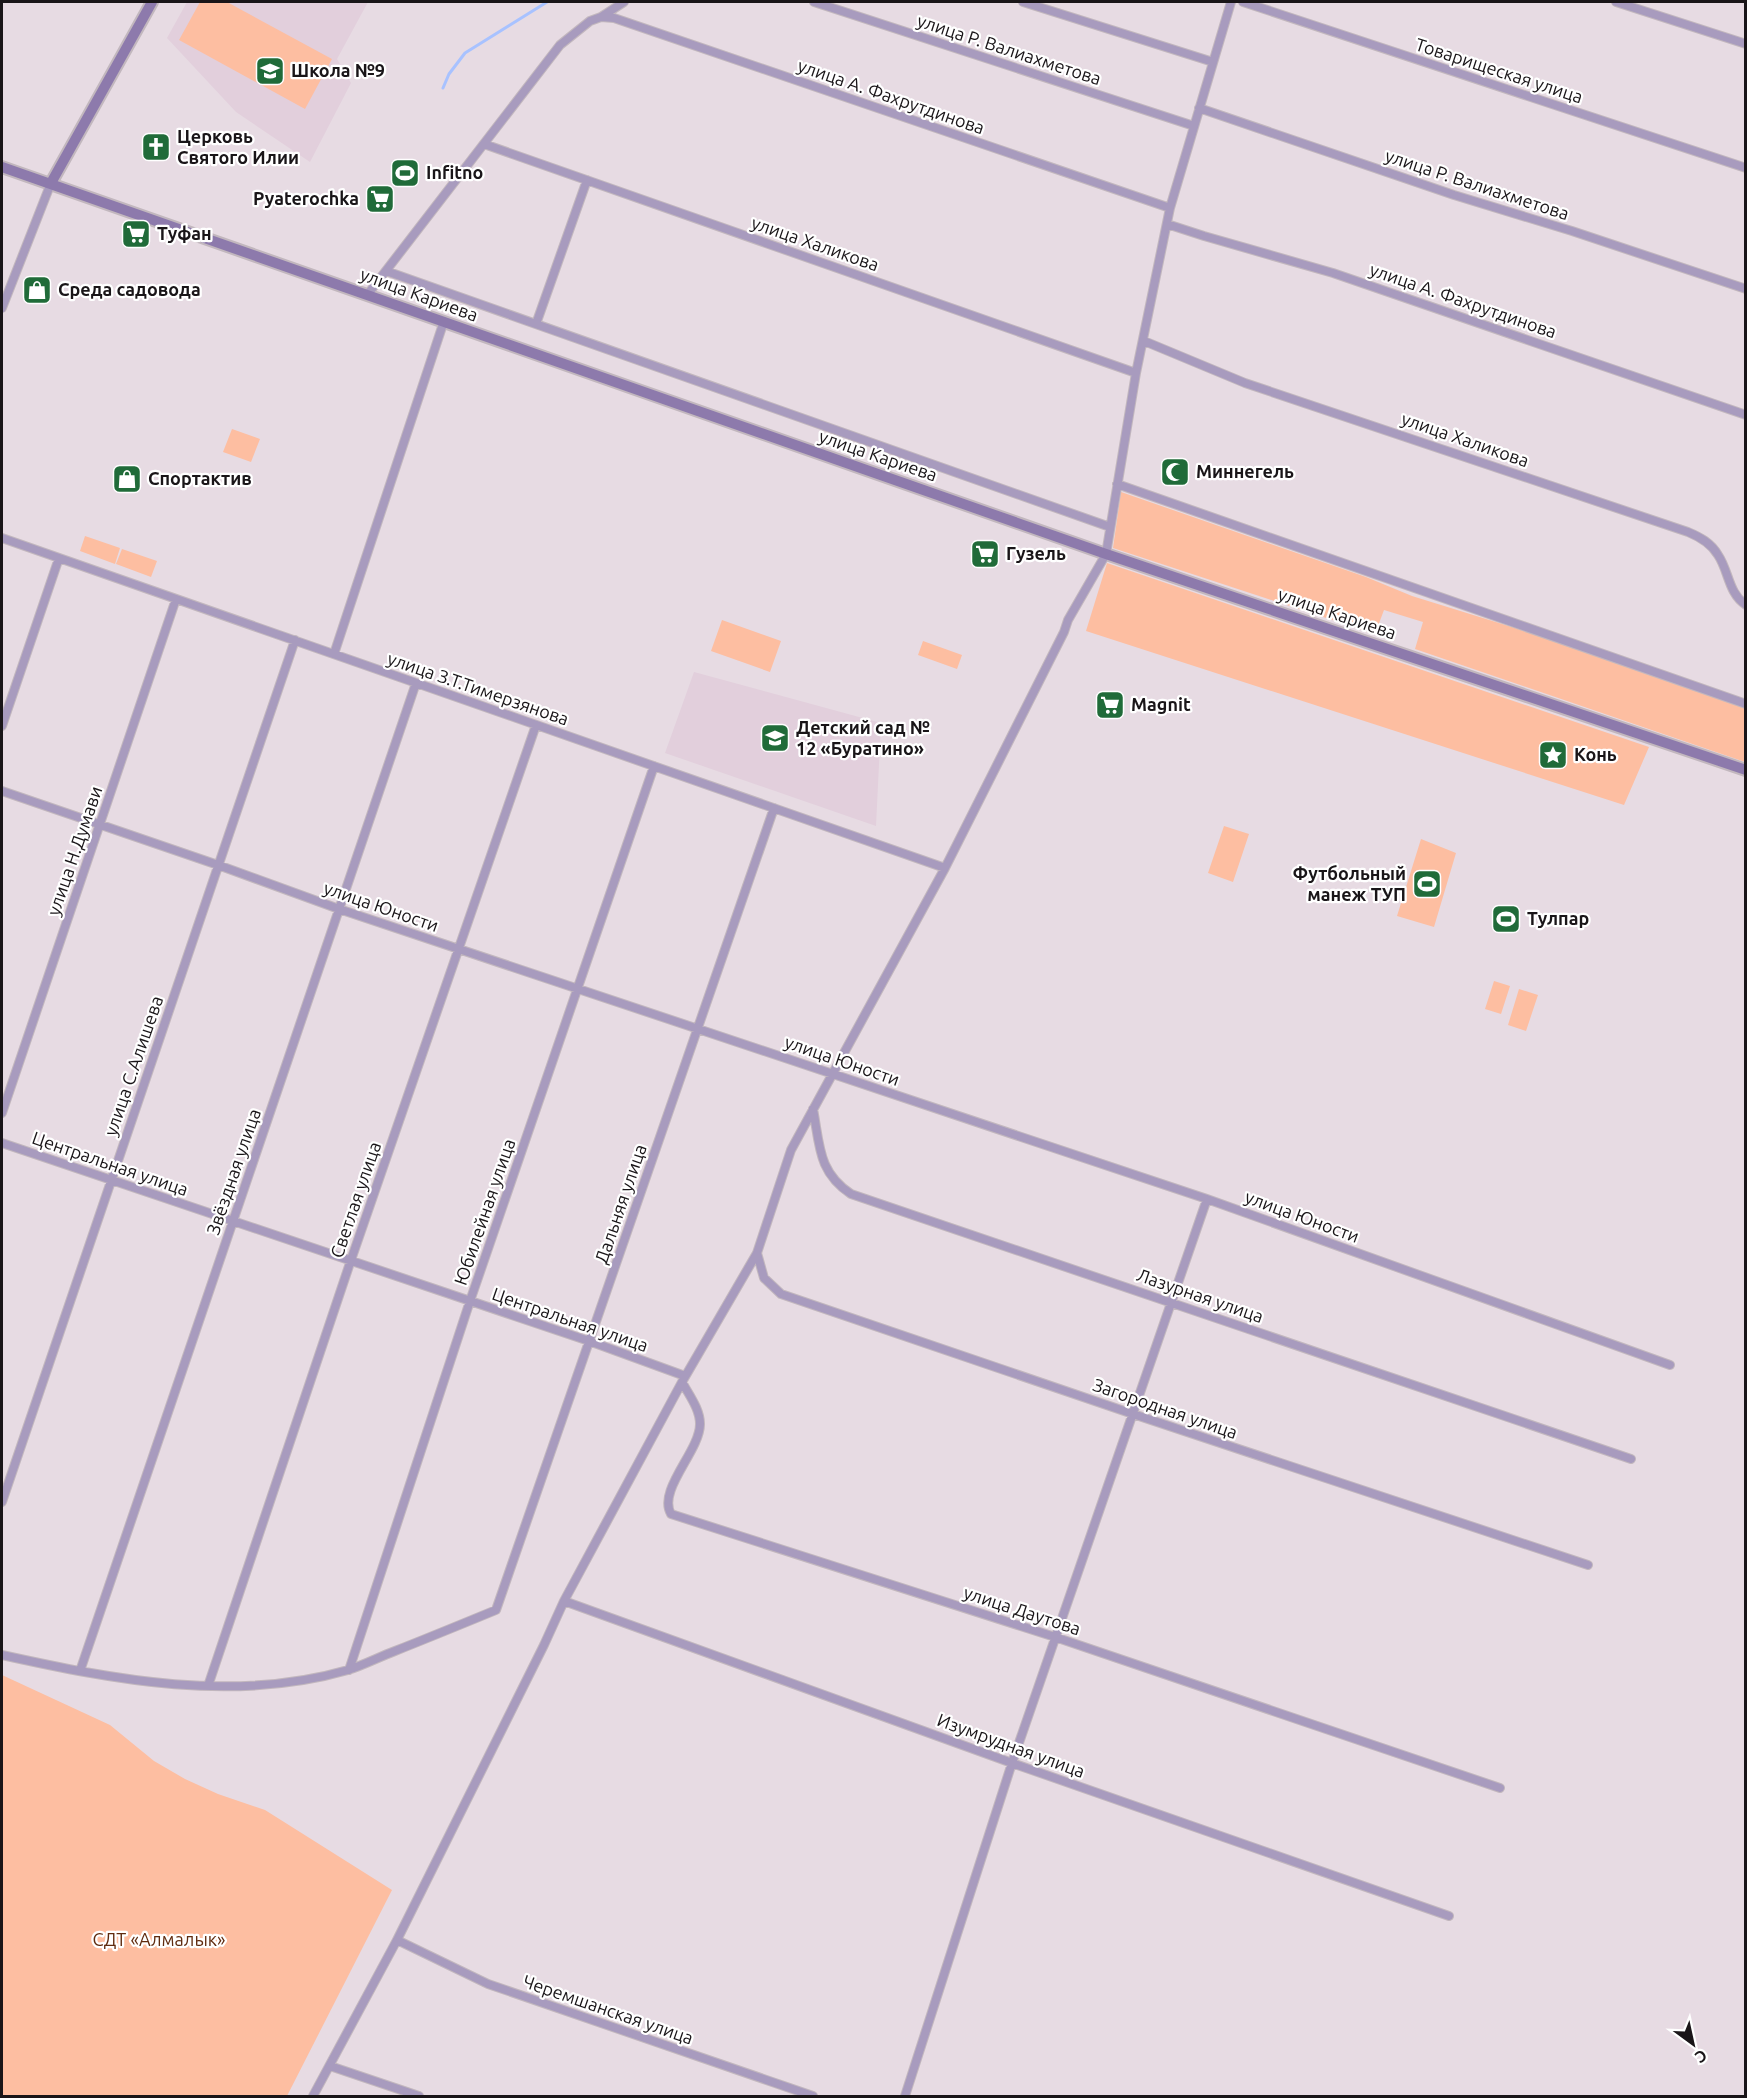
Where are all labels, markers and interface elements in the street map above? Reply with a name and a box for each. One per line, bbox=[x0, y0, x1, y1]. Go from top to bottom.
street label: улица Р. Валиахметова bbox=[915, 10, 1104, 88]
street label: Товарищеская улица bbox=[1413, 34, 1585, 107]
school or university icon: Школа №9 bbox=[254, 55, 286, 87]
street label: улица А. Фахрутдинова bbox=[795, 55, 987, 137]
place label: Школа №9 bbox=[291, 60, 385, 80]
place label: Церковь Святого Илии bbox=[177, 126, 299, 167]
church icon: Церковь Святого Илии bbox=[140, 131, 172, 163]
street label: улица Р. Валиахметова bbox=[1383, 145, 1572, 223]
sports icon: Infitno bbox=[389, 157, 421, 189]
place label: Infitno bbox=[426, 162, 483, 182]
supermarket icon: Pyaterochka bbox=[364, 183, 396, 215]
place label: Pyaterochka bbox=[253, 188, 359, 208]
street label: улица Халикова bbox=[749, 212, 882, 274]
supermarket icon: Туфан bbox=[120, 218, 152, 250]
place label: Туфан bbox=[157, 223, 212, 243]
street label: улица А. Фахрутдинова bbox=[1367, 259, 1559, 341]
street label: улица Кариева bbox=[358, 263, 481, 325]
shop icon: Среда садовода bbox=[21, 274, 53, 306]
place label: Среда садовода bbox=[58, 279, 201, 299]
street label: улица Халикова bbox=[1399, 408, 1532, 470]
street label: улица Кариева bbox=[816, 425, 940, 485]
mosque icon: Миннегель bbox=[1159, 456, 1191, 488]
place label: Миннегель bbox=[1196, 461, 1294, 481]
shop icon: Спортактив bbox=[111, 463, 143, 495]
place label: Спортактив bbox=[148, 468, 252, 488]
supermarket icon: Гузель bbox=[969, 538, 1001, 570]
place label: Гузель bbox=[1006, 543, 1066, 563]
street label: улица Кариева bbox=[1275, 583, 1399, 643]
street label: улица З.Т.Тимерзянова bbox=[385, 648, 572, 729]
supermarket icon: Magnit bbox=[1094, 689, 1126, 721]
place label: Magnit bbox=[1131, 694, 1191, 714]
place label: Детский сад № 12 «Буратино» bbox=[796, 717, 930, 758]
school or university icon: Детский сад № 12 «Буратино» bbox=[759, 722, 791, 754]
place icon: Конь bbox=[1537, 739, 1569, 771]
place label: Конь bbox=[1574, 744, 1617, 764]
street label: улица Н.Думави bbox=[43, 783, 106, 918]
place label: Футбольный манеж ТУП bbox=[1293, 863, 1406, 904]
sports icon: Футбольный манеж ТУП bbox=[1411, 868, 1443, 900]
street label: улица Юности bbox=[321, 877, 441, 935]
sports icon: Тулпар bbox=[1490, 903, 1522, 935]
place label: Тулпар bbox=[1527, 908, 1589, 928]
street label: улица С.Алишева bbox=[100, 993, 166, 1138]
street label: улица Юности bbox=[782, 1031, 902, 1089]
street label: Звёздная улица bbox=[202, 1106, 264, 1237]
street label: Центральная улица bbox=[30, 1127, 191, 1199]
street label: Юбилейная улица bbox=[450, 1136, 518, 1288]
street label: Светлая улица bbox=[326, 1139, 384, 1260]
street label: Дальняя улица bbox=[590, 1141, 650, 1266]
street label: улица Юности bbox=[1243, 1186, 1362, 1246]
street label: Лазурная улица bbox=[1134, 1264, 1266, 1326]
street label: Центральная улица bbox=[490, 1283, 651, 1355]
street label: Загородная улица bbox=[1090, 1374, 1240, 1442]
street label: улица Даутова bbox=[961, 1582, 1083, 1638]
street label: Изумрудная улица bbox=[935, 1709, 1088, 1781]
park label: СДТ «Алмалык» bbox=[92, 1929, 226, 1949]
street label: Черемшанская улица bbox=[520, 1970, 696, 2048]
north arrow bbox=[1663, 2014, 1723, 2074]
text: С bbox=[1692, 2046, 1710, 2067]

